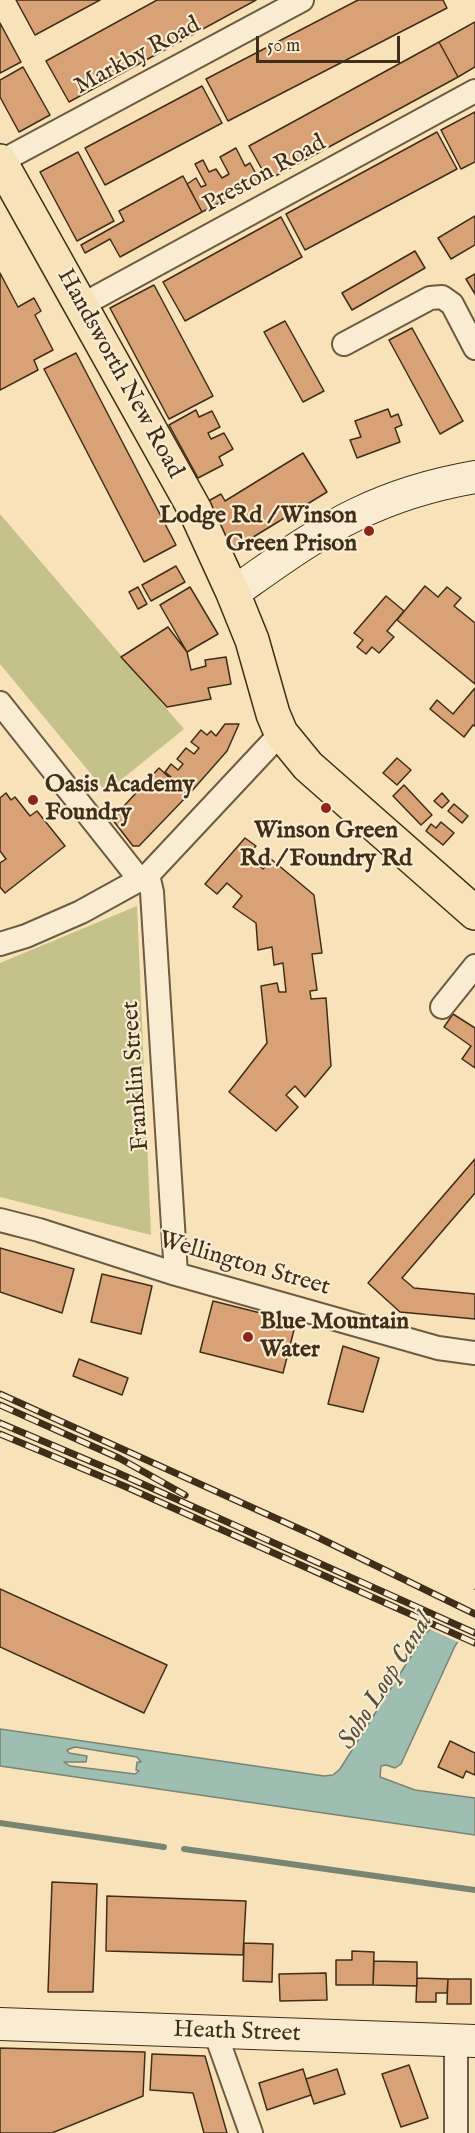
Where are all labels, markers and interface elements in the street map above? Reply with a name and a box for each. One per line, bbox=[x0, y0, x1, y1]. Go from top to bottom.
street label: Markby Road bbox=[70, 12, 206, 102]
scale bar bbox=[259, 24, 403, 62]
text: 50 m bbox=[267, 35, 300, 58]
street label: Preston Road bbox=[199, 130, 331, 220]
street label: Handsworth New Road bbox=[49, 264, 189, 484]
place label: Lodge Rd / Winson Green Prison bbox=[159, 503, 357, 559]
marker: Lodge Rd / Winson Green Prison bbox=[362, 524, 376, 538]
place label: Oasis Academy Foundry bbox=[45, 772, 195, 828]
marker: Oasis Academy Foundry bbox=[26, 793, 40, 807]
marker: Winson Green Rd / Foundry Rd bbox=[319, 801, 333, 815]
place label: Winson Green Rd / Foundry Rd bbox=[240, 818, 412, 874]
street label: Franklin Street bbox=[117, 1000, 157, 1152]
street label: Wellington Street bbox=[155, 1227, 333, 1303]
place label: Blue Mountain Water bbox=[260, 1309, 409, 1365]
marker: Blue Mountain Water bbox=[241, 1330, 255, 1344]
water label: Soho Loop Canal bbox=[333, 1608, 441, 1756]
street label: Heath Street bbox=[173, 2016, 301, 2050]

